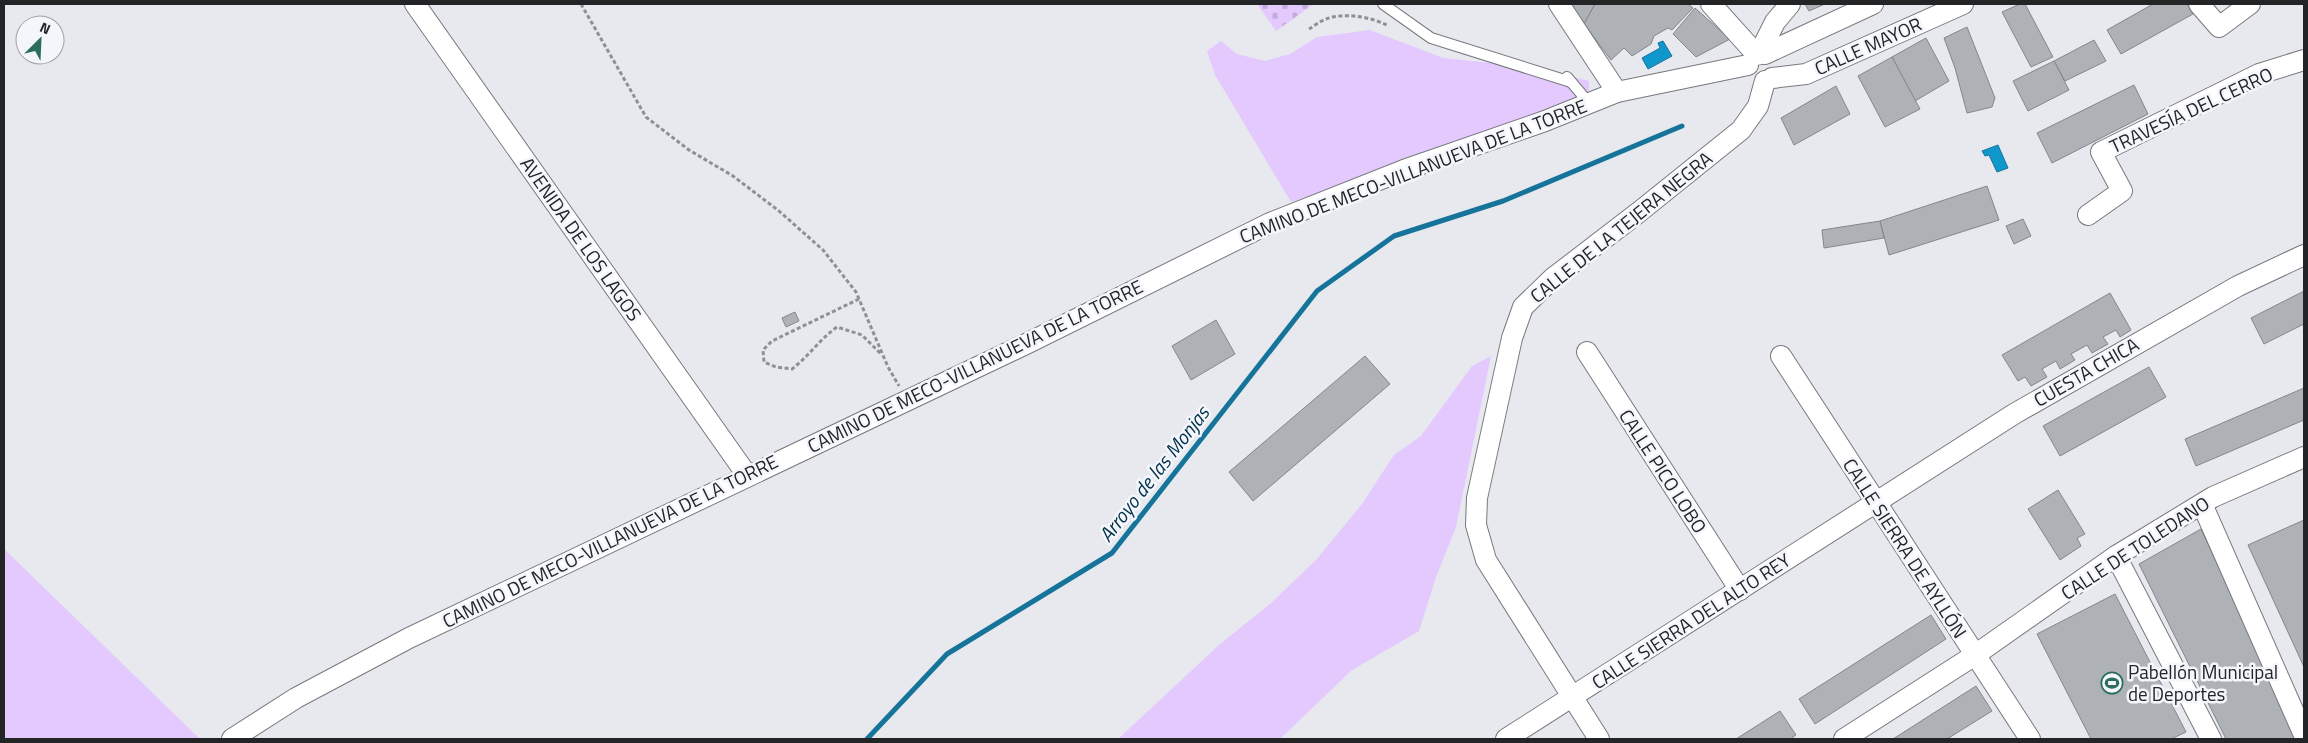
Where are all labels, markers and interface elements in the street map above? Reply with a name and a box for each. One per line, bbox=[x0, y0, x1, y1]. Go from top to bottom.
street label: CALLE MAYOR bbox=[1809, 9, 1926, 82]
north arrow bbox=[15, 15, 65, 65]
text: N bbox=[37, 16, 54, 39]
street label: TRAVESÍA DEL CERRO bbox=[2104, 59, 2277, 160]
street label: CAMINO DE MECO-VILLANUEVA DE LA TORRE bbox=[1235, 91, 1591, 250]
street label: CALLE DE LA TEJERA NEGRA bbox=[1523, 144, 1718, 309]
street label: AVENIDA DE LOS LAGOS bbox=[514, 151, 649, 327]
street label: CAMINO DE MECO-VILLANUEVA DE LA TORRE bbox=[802, 271, 1147, 460]
street label: CUESTA CHICA bbox=[2028, 330, 2144, 413]
water label: Arroyo de las Monjas bbox=[1091, 398, 1218, 548]
street label: CALLE PICO LOBO bbox=[1612, 403, 1714, 539]
street label: CAMINO DE MECO-VILLANUEVA DE LA TORRE bbox=[437, 446, 782, 635]
street label: CALLE SIERRA DE AYLLÓN bbox=[1836, 452, 1975, 644]
street label: CALLE DE TOLEDANO bbox=[2055, 489, 2215, 607]
street label: CALLE SIERRA DEL ALTO REY bbox=[1585, 545, 1797, 696]
place label: Pabellón Municipal de Deportes bbox=[2128, 657, 2278, 708]
sports icon: Pabellón Municipal de Deportes bbox=[2100, 671, 2124, 695]

